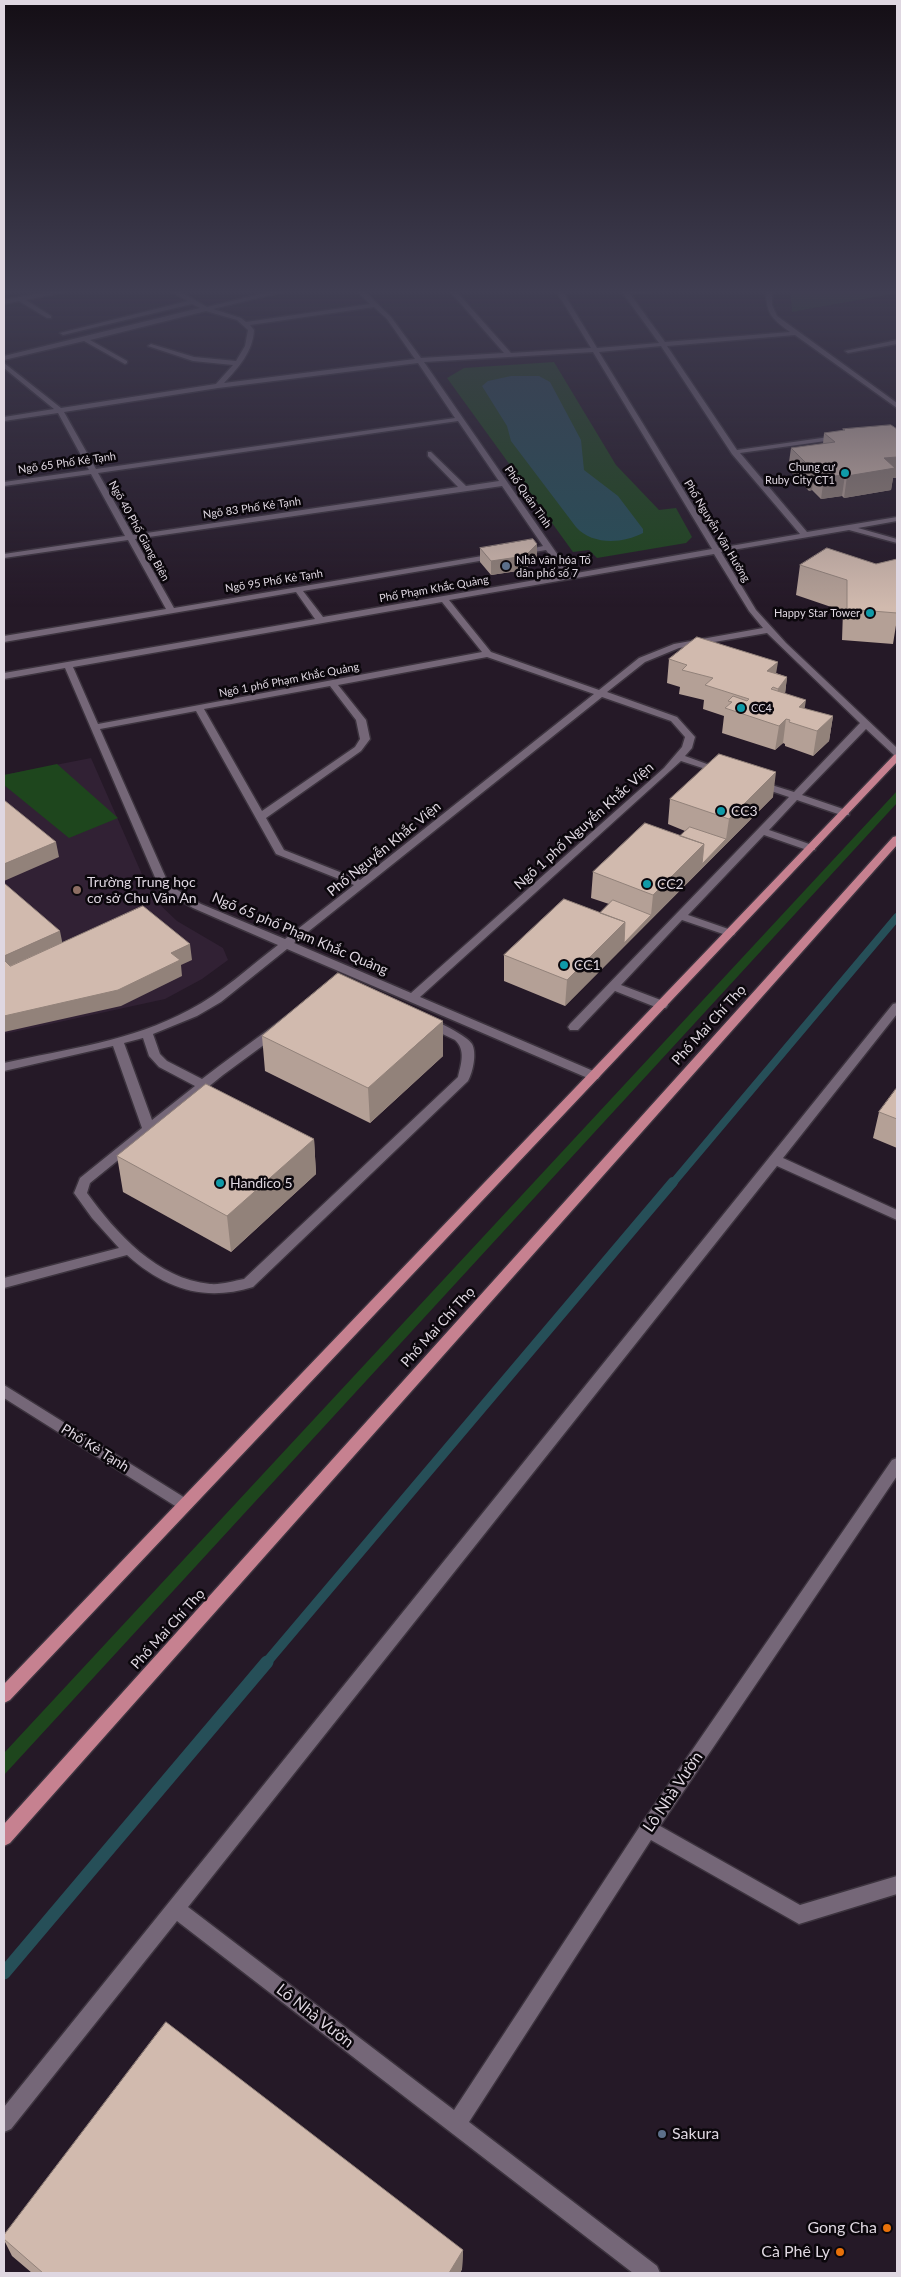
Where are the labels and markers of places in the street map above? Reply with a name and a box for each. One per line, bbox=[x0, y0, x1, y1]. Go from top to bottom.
place label: Chung cư Ruby City CT1 bbox=[765, 460, 835, 486]
marker: Chung cư Ruby City CT1 bbox=[839, 467, 851, 479]
place label: Nhà văn hóa Tổ dân phố số 7 bbox=[516, 553, 591, 579]
marker: Nhà văn hóa Tổ dân phố số 7 bbox=[500, 560, 512, 572]
place label: Happy Star Tower bbox=[774, 606, 860, 620]
marker: Happy Star Tower bbox=[864, 607, 876, 619]
place label: CC4 bbox=[751, 701, 772, 715]
marker: CC4 bbox=[735, 702, 747, 714]
place label: CC3 bbox=[731, 803, 758, 819]
marker: CC3 bbox=[715, 805, 727, 817]
place label: Trường Trung học cơ sở Chu Văn An bbox=[87, 874, 197, 906]
place label: CC2 bbox=[657, 876, 684, 892]
marker: CC2 bbox=[641, 878, 653, 890]
marker: Trường Trung học cơ sở Chu Văn An bbox=[71, 884, 83, 896]
place label: CC1 bbox=[574, 957, 601, 973]
marker: CC1 bbox=[558, 959, 570, 971]
place label: Handico 5 bbox=[230, 1175, 293, 1191]
marker: Handico 5 bbox=[214, 1177, 226, 1189]
place label: Sakura bbox=[672, 2124, 719, 2144]
marker: Sakura bbox=[656, 2128, 668, 2140]
place label: Gong Cha bbox=[807, 2218, 877, 2238]
marker: Gong Cha bbox=[881, 2222, 893, 2234]
place label: Cà Phê Ly bbox=[761, 2242, 830, 2262]
marker: Cà Phê Ly bbox=[834, 2246, 846, 2258]

